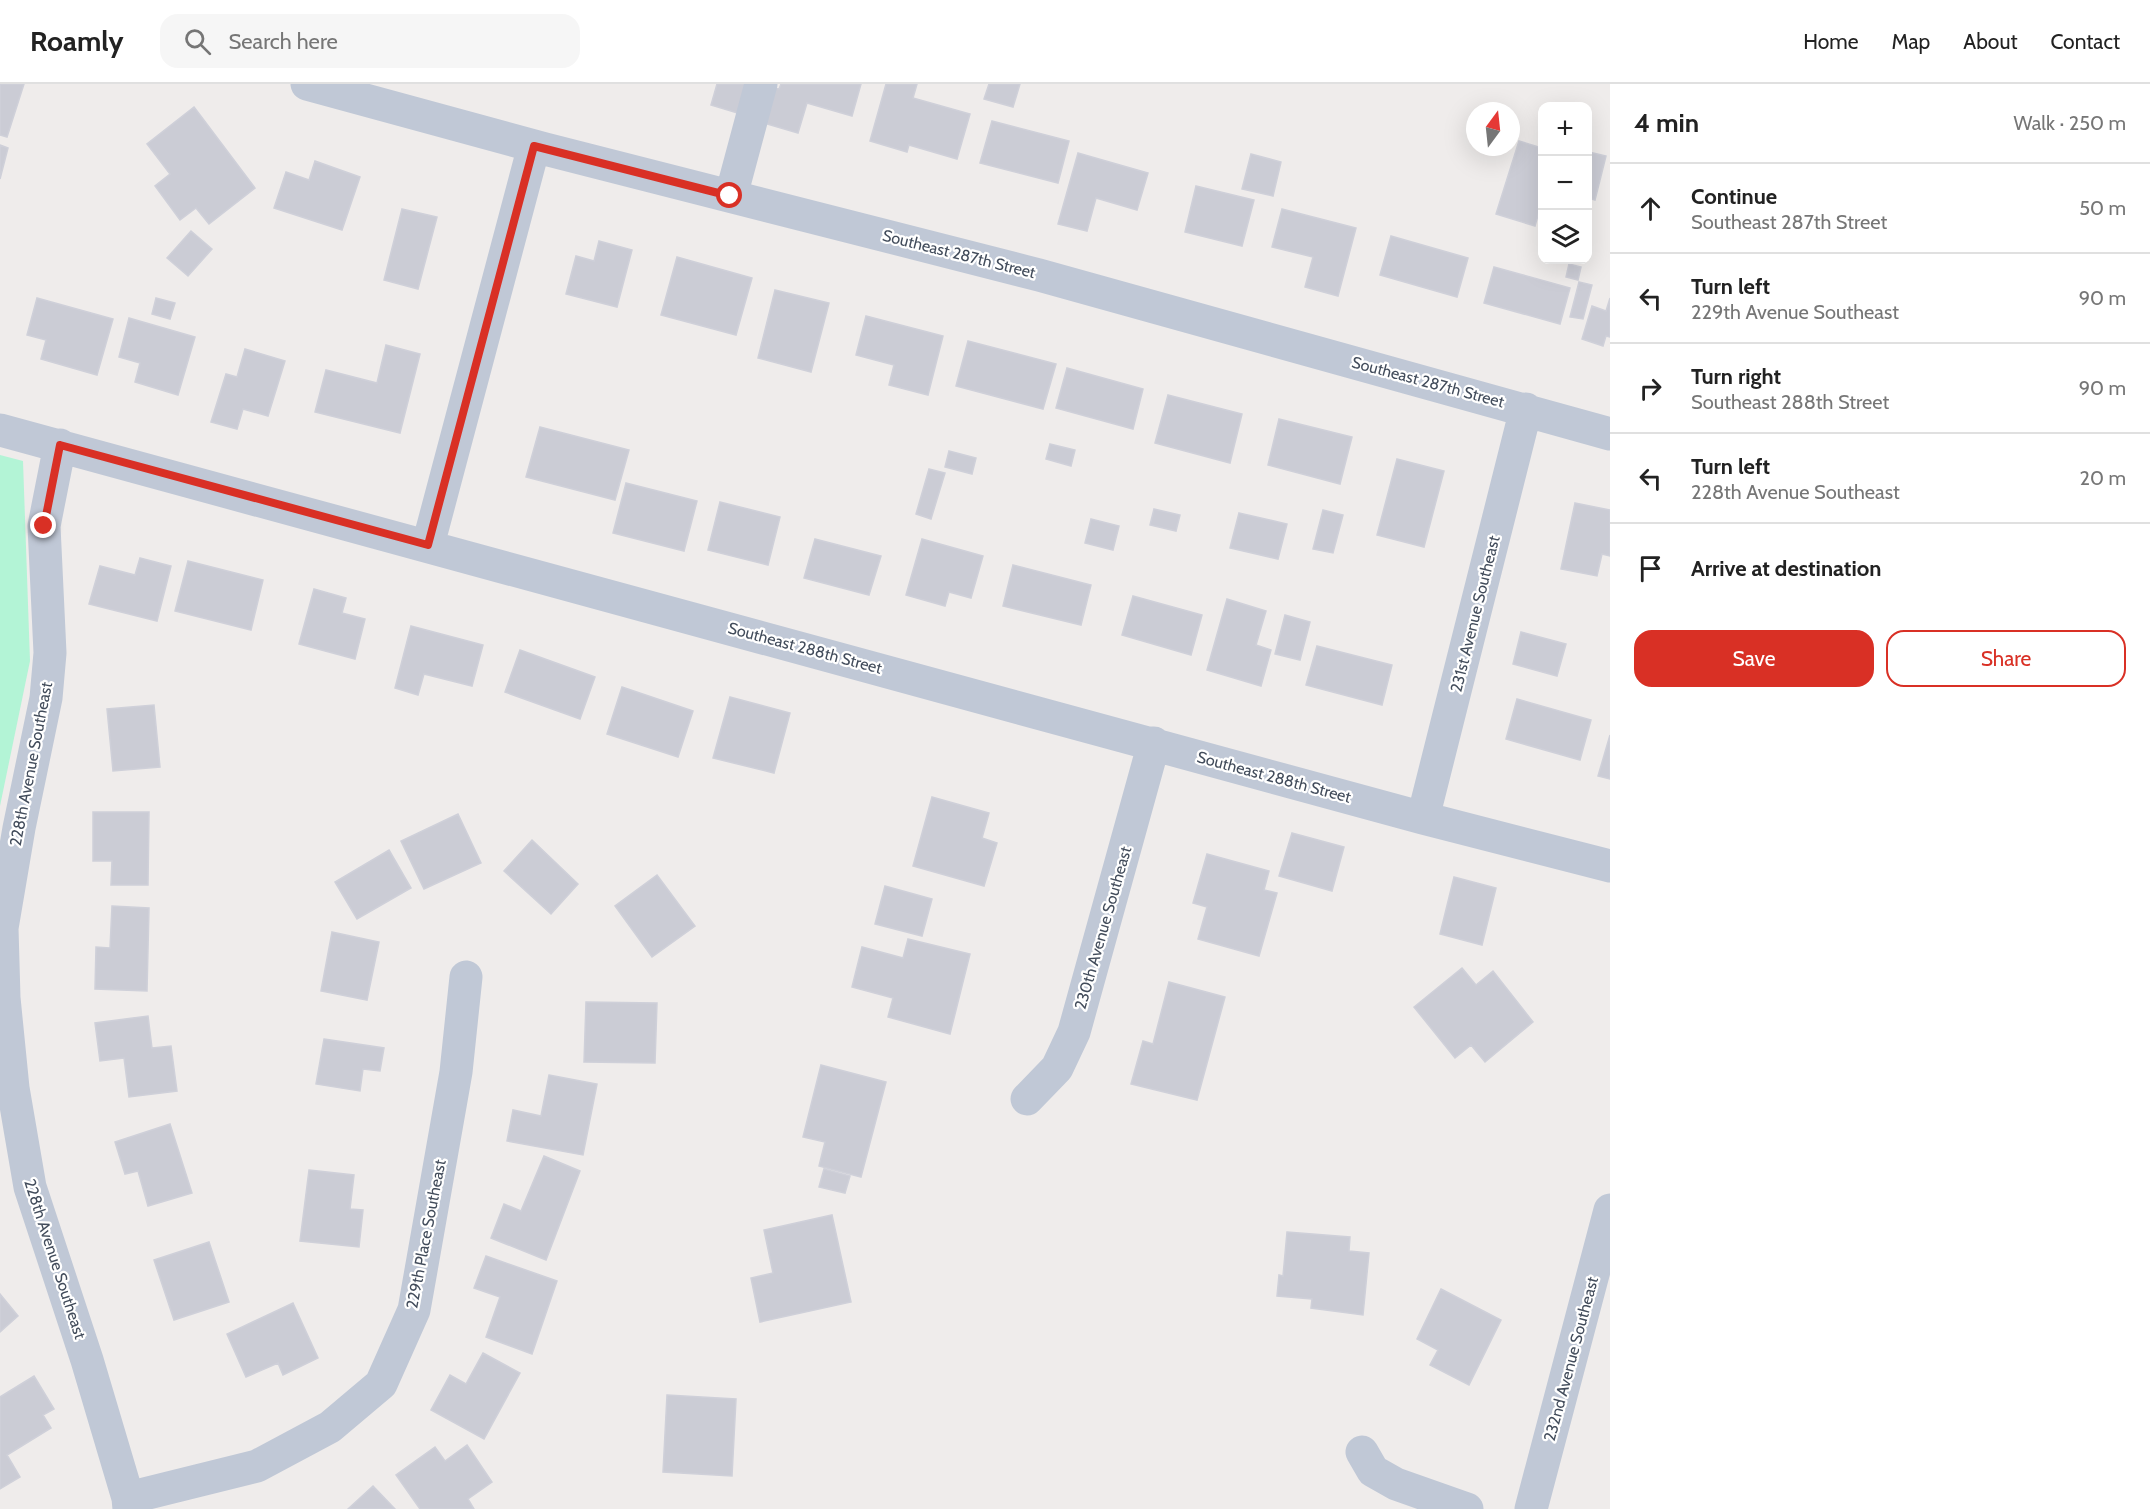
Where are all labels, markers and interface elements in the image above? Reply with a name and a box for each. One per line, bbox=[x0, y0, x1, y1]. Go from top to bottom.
search box bbox=[160, 14, 580, 68]
text: Roamly bbox=[30, 24, 124, 58]
icon: search bbox=[181, 25, 214, 58]
text: Search here bbox=[229, 28, 338, 55]
text: Home bbox=[1803, 29, 1859, 54]
text: Map bbox=[1892, 29, 1930, 54]
text: About bbox=[1963, 29, 2017, 54]
text: Contact bbox=[2050, 29, 2120, 54]
north arrow bbox=[1466, 102, 1520, 156]
map controls bbox=[1538, 102, 1592, 264]
button: + bbox=[1538, 102, 1592, 156]
text: 4 min bbox=[1634, 107, 1699, 139]
text: Walk · 250 m bbox=[2014, 111, 2126, 135]
button: − bbox=[1538, 156, 1592, 210]
route start bbox=[716, 182, 742, 208]
text: Continue bbox=[1691, 183, 1777, 210]
icon: ahead bbox=[1634, 192, 1667, 225]
text: 50 m bbox=[2079, 196, 2126, 220]
button: layers bbox=[1538, 210, 1592, 264]
text: Southeast 287th Street bbox=[1691, 210, 1887, 234]
street label: Southeast 287th Street bbox=[881, 226, 1038, 282]
text: Turn left bbox=[1691, 273, 1770, 300]
icon: left bbox=[1634, 282, 1667, 315]
text: 90 m bbox=[2079, 286, 2126, 310]
text: 229th Avenue Southeast bbox=[1691, 300, 1899, 324]
street label: Southeast 287th Street bbox=[1350, 353, 1507, 412]
text: Turn right bbox=[1691, 363, 1781, 390]
icon: right bbox=[1634, 372, 1667, 405]
text: 90 m bbox=[2079, 376, 2126, 400]
text: Southeast 288th Street bbox=[1691, 390, 1889, 414]
text: Turn left bbox=[1691, 453, 1770, 480]
icon: left bbox=[1634, 462, 1667, 495]
text: 20 m bbox=[2080, 466, 2126, 490]
text: 228th Avenue Southeast bbox=[1691, 480, 1900, 504]
route end bbox=[30, 512, 56, 538]
street label: 231st Avenue Southeast bbox=[1446, 533, 1504, 694]
icon: arrive bbox=[1634, 552, 1667, 585]
text: Arrive at destination bbox=[1691, 555, 1881, 582]
street label: Southeast 288th Street bbox=[726, 618, 885, 678]
button: Save bbox=[1634, 630, 1874, 687]
button: Share bbox=[1886, 630, 2126, 687]
street label: 228th Avenue Southeast bbox=[6, 680, 56, 848]
street label: Southeast 288th Street bbox=[1195, 747, 1354, 807]
street label: 230th Avenue Southeast bbox=[1071, 844, 1136, 1012]
street label: 229th Place Southeast bbox=[402, 1157, 450, 1310]
street label: 228th Avenue Southeast bbox=[20, 1177, 90, 1342]
street label: 232nd Avenue Southeast bbox=[1540, 1274, 1602, 1443]

